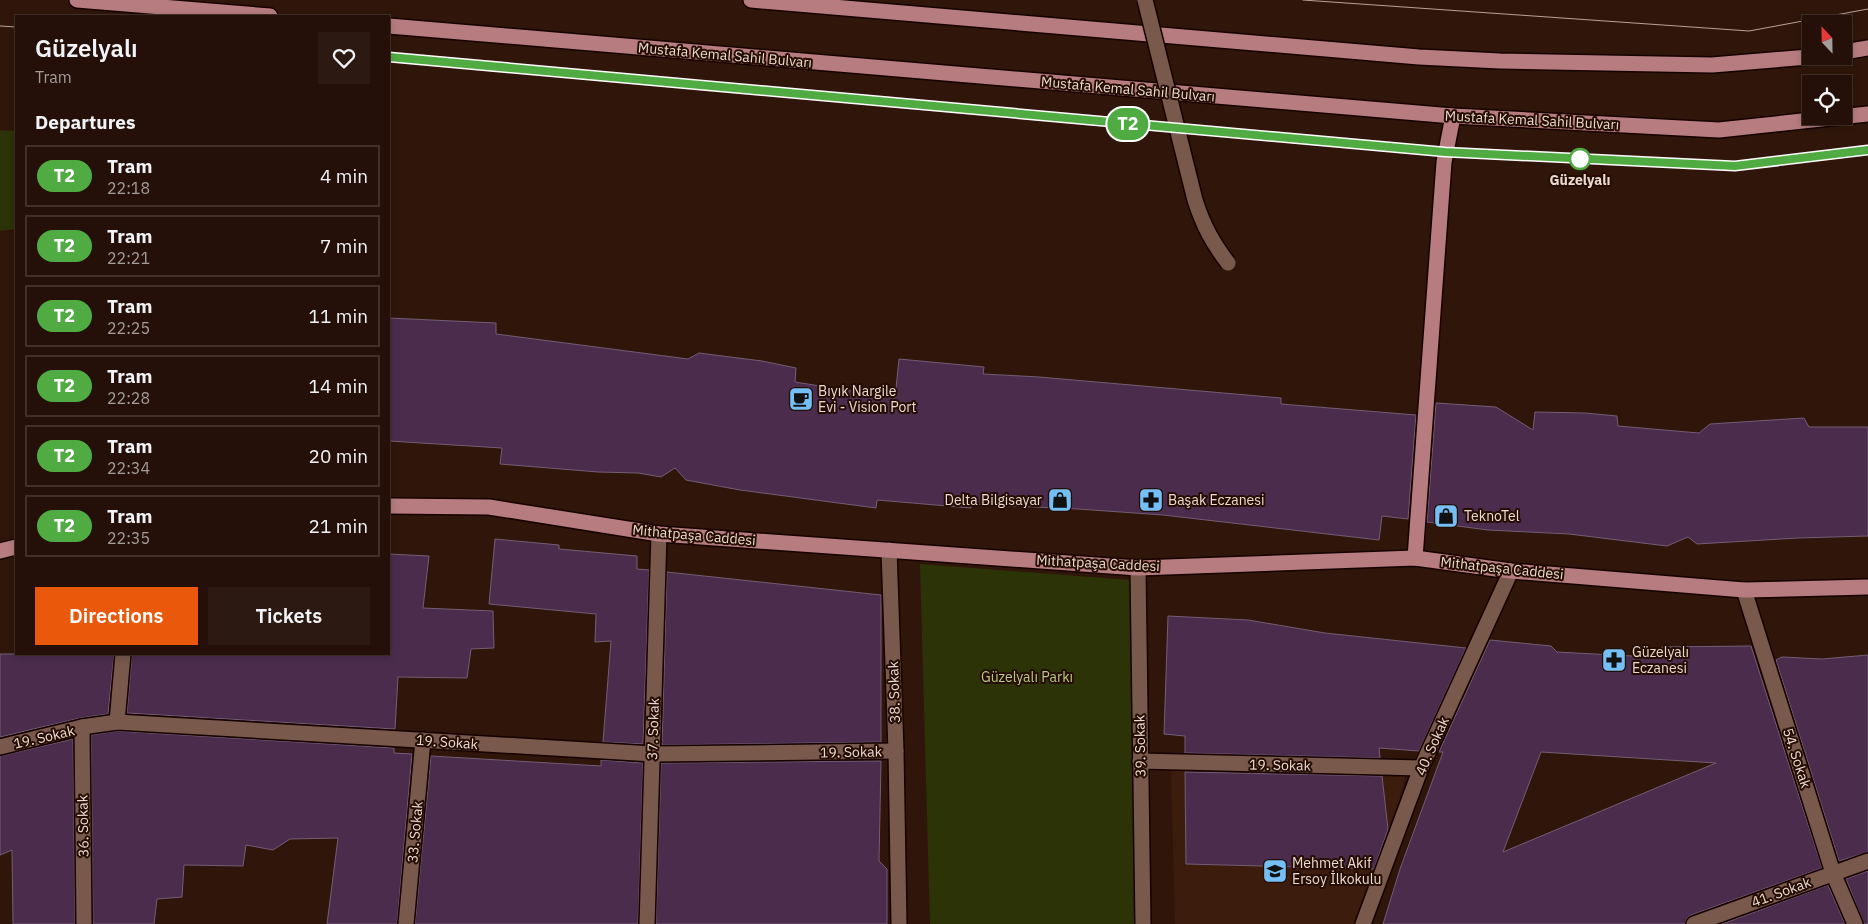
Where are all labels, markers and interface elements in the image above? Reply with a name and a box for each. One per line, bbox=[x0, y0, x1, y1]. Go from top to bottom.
north arrow bbox=[1802, 15, 1852, 65]
map controls bbox=[1802, 15, 1852, 125]
text: Güzelyalı bbox=[35, 32, 138, 64]
button: heart bbox=[318, 32, 370, 84]
street label: Mustafa Kemal Sahil Bulvarı bbox=[637, 38, 813, 72]
text: Tram bbox=[35, 67, 72, 87]
street label: Mustafa Kemal Sahil Bulvarı bbox=[1040, 72, 1216, 106]
button: locate bbox=[1802, 75, 1852, 125]
street label: Mustafa Kemal Sahil Bulvarı bbox=[1444, 106, 1620, 134]
line badge: T2 bbox=[1106, 108, 1150, 140]
text: Departures bbox=[35, 110, 135, 134]
text: T2 bbox=[1117, 112, 1139, 135]
marker: Güzelyalı bbox=[1569, 148, 1591, 170]
text: Tram bbox=[107, 154, 152, 178]
text: T2 bbox=[54, 164, 75, 187]
text: 4 min bbox=[320, 164, 368, 188]
place label: Güzelyalı bbox=[1549, 171, 1611, 189]
text: 22:18 bbox=[107, 178, 150, 198]
text: Tram bbox=[107, 224, 152, 248]
text: T2 bbox=[54, 234, 75, 257]
text: 7 min bbox=[320, 234, 368, 258]
text: 22:21 bbox=[107, 248, 150, 268]
text: Tram bbox=[107, 294, 152, 318]
text: T2 bbox=[54, 304, 75, 327]
text: 11 min bbox=[309, 304, 368, 328]
text: 22:25 bbox=[107, 318, 150, 338]
text: Tram bbox=[107, 364, 152, 388]
text: T2 bbox=[54, 374, 75, 397]
text: 14 min bbox=[309, 374, 368, 398]
place label: Bıyık Nargile Evi - Vision Port bbox=[818, 382, 916, 416]
cafe icon: Bıyık Nargile Evi - Vision Port bbox=[788, 386, 814, 412]
text: 22:28 bbox=[107, 388, 150, 408]
text: Tram bbox=[107, 434, 152, 458]
text: T2 bbox=[54, 444, 75, 467]
text: 20 min bbox=[309, 444, 368, 468]
text: 22:34 bbox=[107, 458, 150, 478]
shop icon: Delta Bilgisayar bbox=[1047, 487, 1073, 513]
pharmacy icon: Başak Eczanesi bbox=[1138, 487, 1164, 513]
place label: Delta Bilgisayar bbox=[945, 491, 1042, 509]
place label: Başak Eczanesi bbox=[1168, 491, 1265, 509]
shop icon: TeknoTel bbox=[1433, 503, 1459, 529]
text: Tram bbox=[107, 504, 152, 528]
place label: TeknoTel bbox=[1464, 507, 1520, 525]
text: T2 bbox=[54, 514, 75, 537]
text: 21 min bbox=[309, 514, 368, 538]
street label: Mithatpaşa Caddesi bbox=[632, 521, 756, 549]
text: 22:35 bbox=[107, 528, 150, 548]
street label: Mithatpaşa Caddesi bbox=[1036, 551, 1160, 575]
street label: Mithatpaşa Caddesi bbox=[1440, 553, 1564, 583]
button: Directions bbox=[35, 587, 198, 645]
button: Tickets bbox=[208, 587, 370, 645]
place label: Güzelyalı Eczanesi bbox=[1632, 643, 1689, 677]
pharmacy icon: Güzelyalı Eczanesi bbox=[1601, 647, 1627, 673]
street label: 38. Sokak bbox=[884, 660, 904, 723]
park label: Güzelyalı Parkı bbox=[981, 668, 1073, 686]
street label: 37. Sokak bbox=[643, 697, 663, 760]
street label: 40. Sokak bbox=[1411, 713, 1453, 778]
street label: 39. Sokak bbox=[1130, 714, 1150, 777]
street label: 19. Sokak bbox=[12, 721, 77, 753]
street label: 54. Sokak bbox=[1779, 726, 1815, 791]
street label: 19. Sokak bbox=[415, 731, 479, 753]
street label: 19. Sokak bbox=[820, 742, 883, 762]
street label: 19. Sokak bbox=[1249, 755, 1312, 775]
street label: 36. Sokak bbox=[73, 794, 93, 857]
street label: 33. Sokak bbox=[403, 800, 427, 864]
place label: Mehmet Akif Ersoy İlkokulu bbox=[1292, 854, 1382, 888]
school or university icon: Mehmet Akif Ersoy İlkokulu bbox=[1262, 858, 1288, 884]
street label: 41. Sokak bbox=[1749, 873, 1814, 911]

